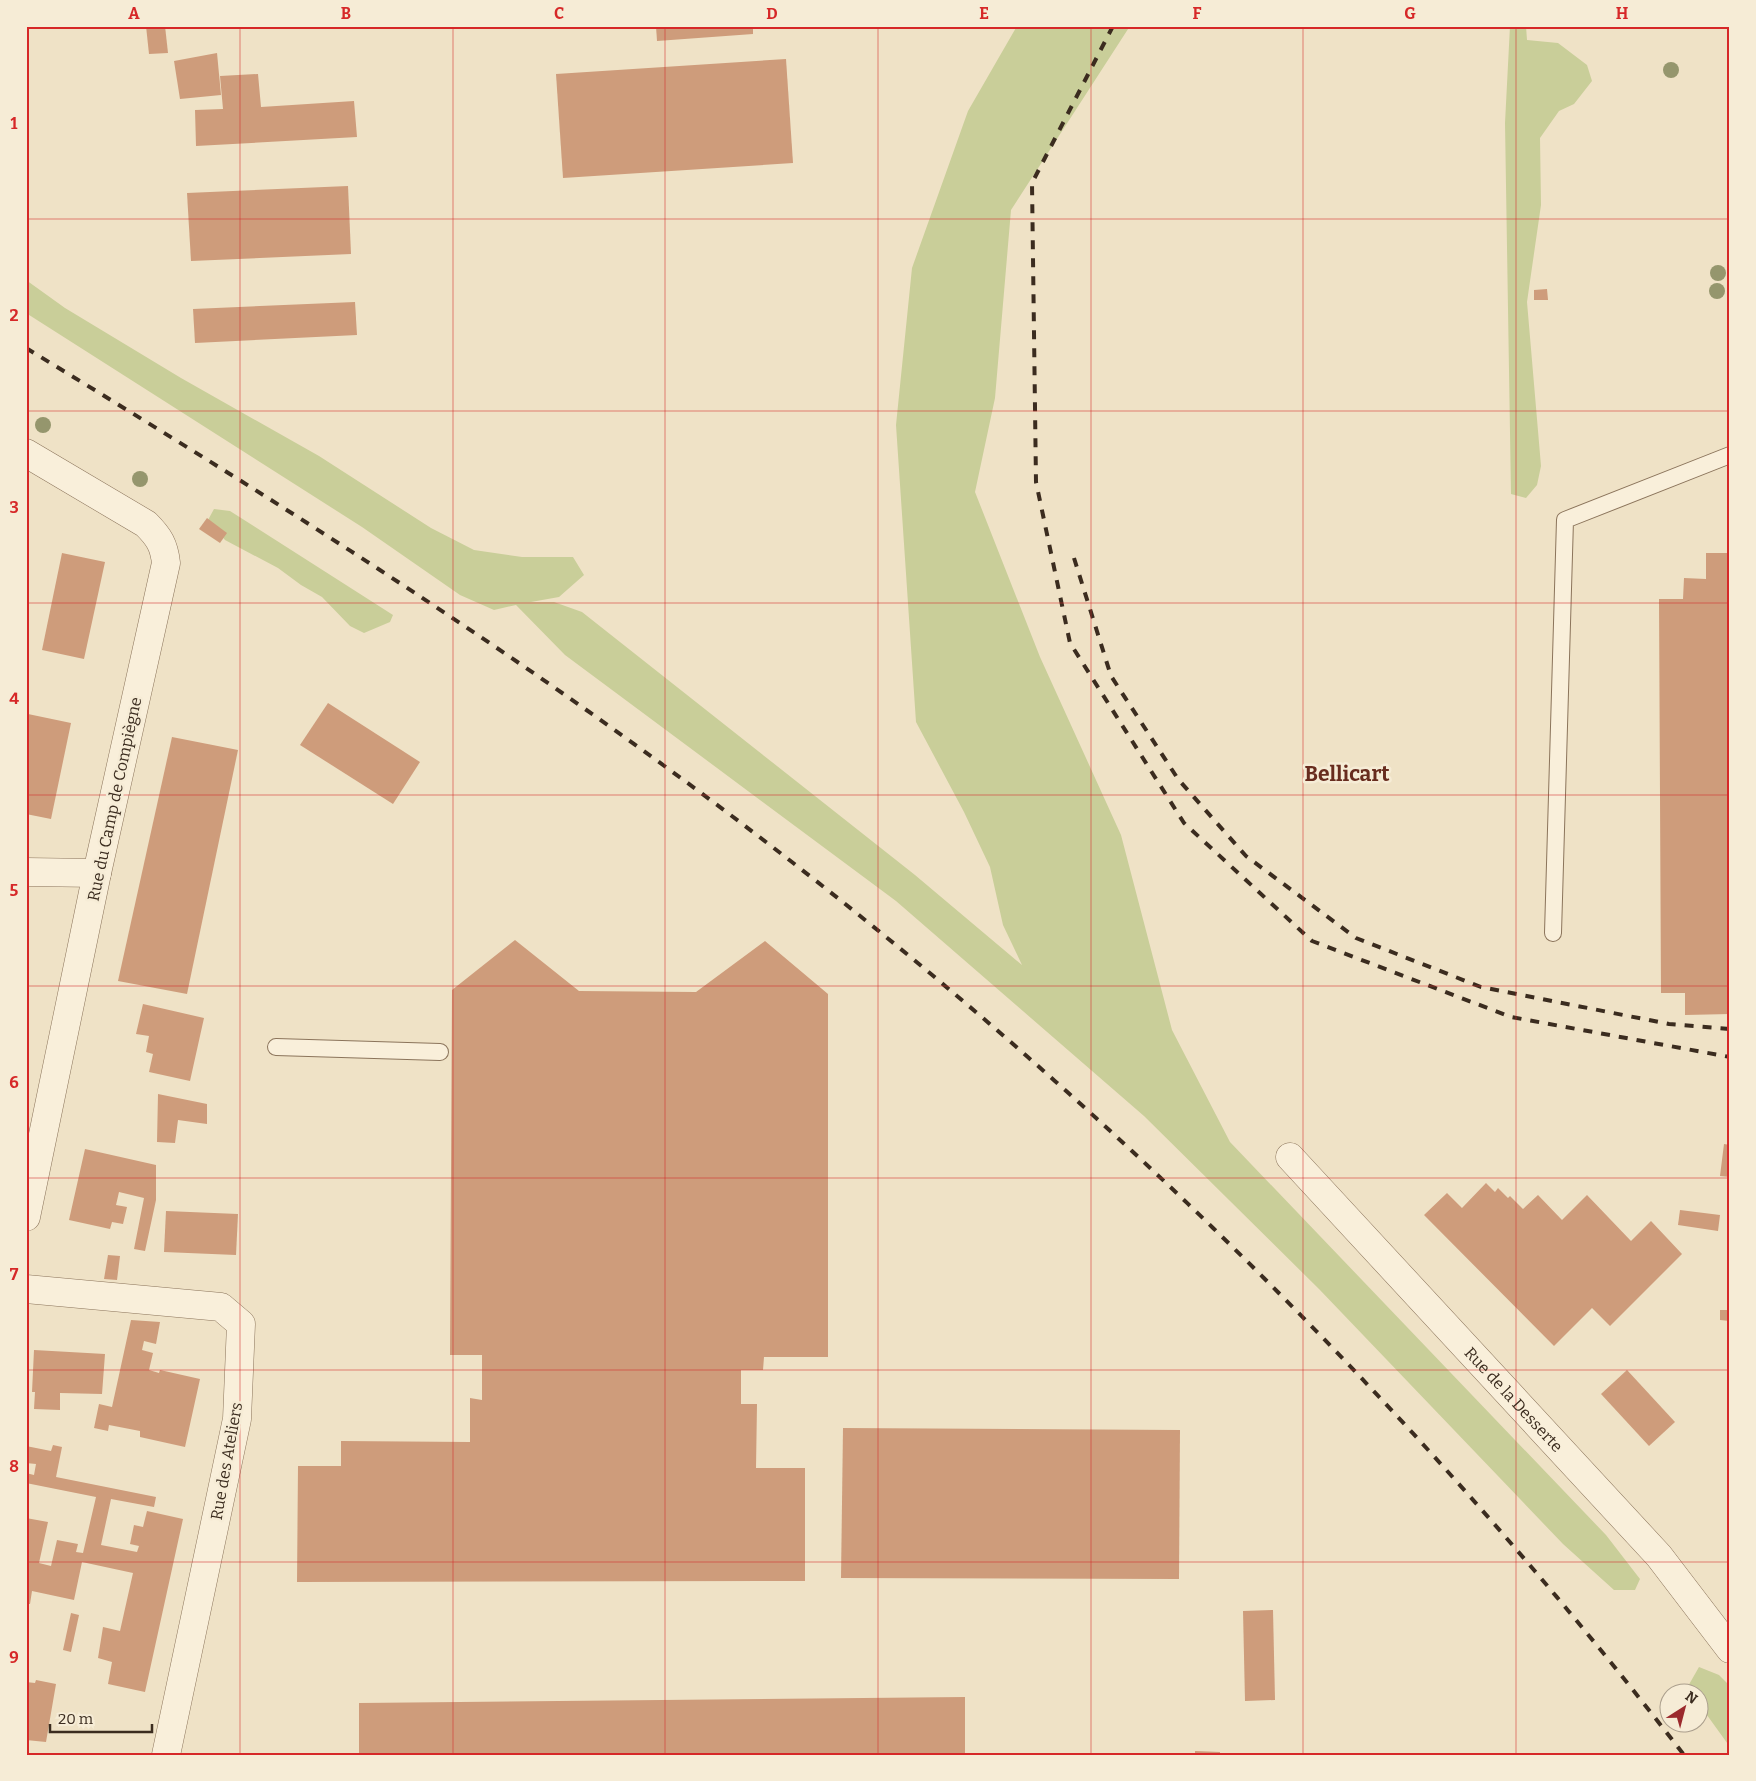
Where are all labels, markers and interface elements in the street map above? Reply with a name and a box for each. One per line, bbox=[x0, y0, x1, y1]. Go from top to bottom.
text: A bbox=[128, 4, 140, 23]
text: B bbox=[341, 4, 351, 23]
text: C bbox=[554, 4, 564, 23]
text: D bbox=[766, 4, 778, 23]
text: E bbox=[979, 4, 989, 23]
text: F bbox=[1193, 4, 1202, 23]
text: G bbox=[1404, 4, 1416, 23]
text: H bbox=[1616, 4, 1629, 23]
text: 1 bbox=[11, 114, 18, 133]
text: 2 bbox=[9, 306, 19, 325]
text: 3 bbox=[9, 498, 19, 517]
text: 4 bbox=[9, 689, 19, 708]
street label: Rue du Camp de Compiègne bbox=[84, 695, 145, 903]
district label: Bellicart bbox=[1304, 761, 1390, 787]
text: 5 bbox=[10, 881, 19, 900]
text: 6 bbox=[9, 1073, 19, 1092]
text: 7 bbox=[10, 1265, 19, 1284]
street label: Rue de la Desserte bbox=[1461, 1343, 1567, 1456]
street label: Rue des Ateliers bbox=[207, 1401, 246, 1521]
text: 8 bbox=[9, 1457, 19, 1476]
text: 9 bbox=[9, 1648, 19, 1667]
north arrow bbox=[1658, 1684, 1708, 1734]
text: N bbox=[1682, 1688, 1701, 1708]
scale bar bbox=[50, 1701, 152, 1733]
text: 20 m bbox=[58, 1710, 94, 1728]

